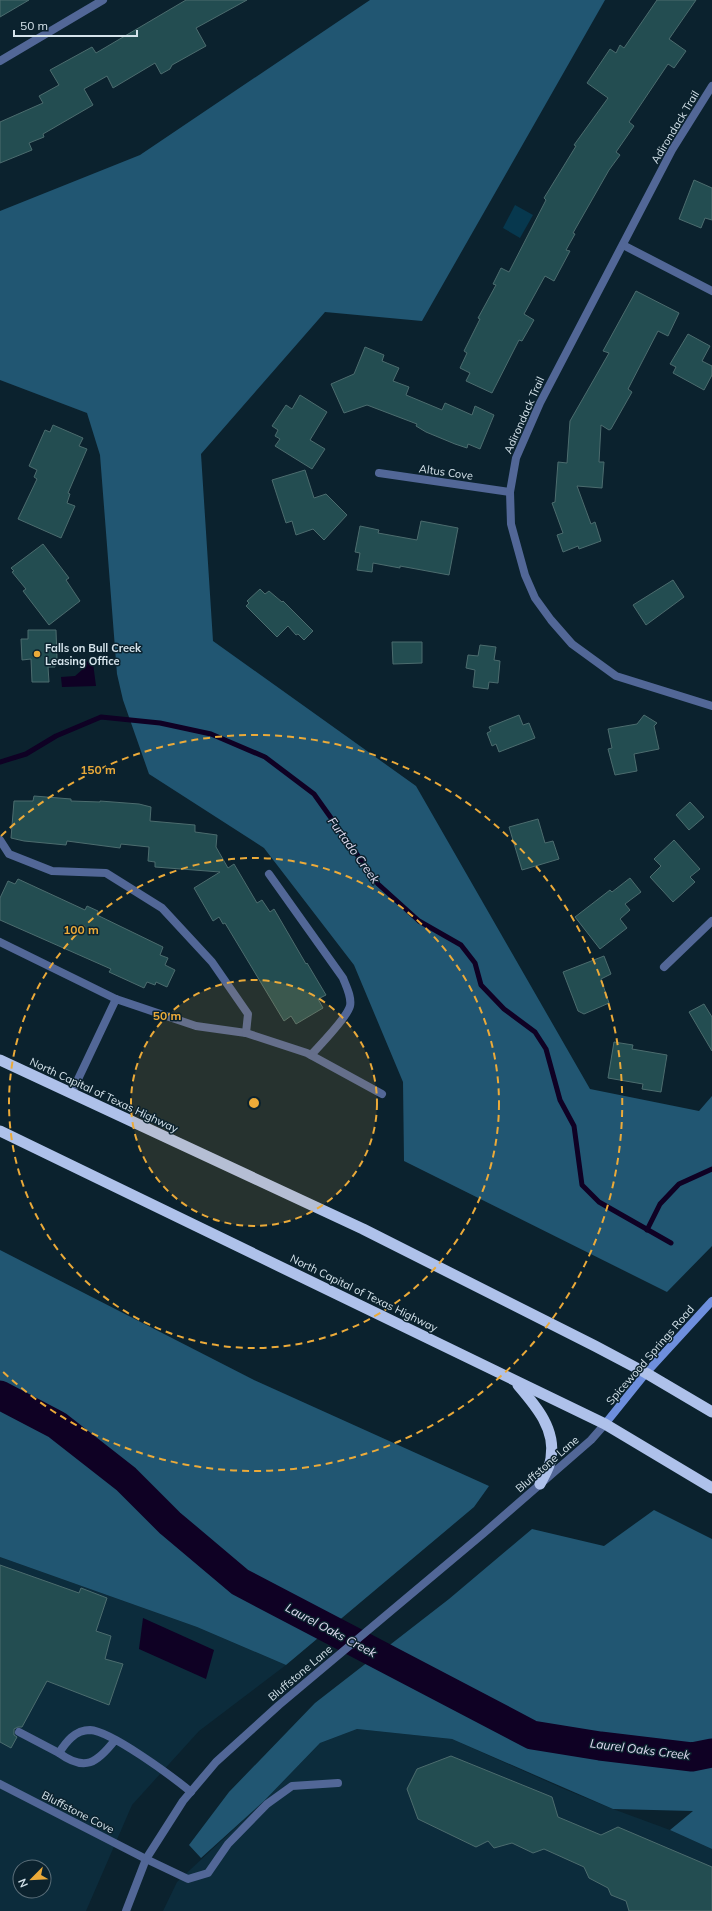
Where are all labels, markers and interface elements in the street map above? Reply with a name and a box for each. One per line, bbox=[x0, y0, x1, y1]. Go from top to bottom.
scale bar bbox=[14, 12, 137, 38]
text: 50 m bbox=[20, 18, 48, 33]
street label: Adirondack Trail bbox=[648, 88, 702, 166]
street label: Adirondack Trail bbox=[501, 374, 547, 456]
street label: Altus Cove bbox=[418, 461, 474, 483]
place label: Falls on Bull Creek Leasing Office bbox=[45, 641, 142, 668]
marker: Falls on Bull Creek Leasing Office bbox=[32, 649, 42, 659]
text: 150 m bbox=[80, 762, 116, 777]
water label: Furtado Creek bbox=[325, 814, 384, 887]
text: 100 m bbox=[63, 922, 99, 937]
text: 50 m bbox=[153, 1008, 181, 1023]
street label: North Capital of Texas Highway bbox=[28, 1054, 181, 1136]
centre of rings bbox=[247, 1096, 261, 1110]
street label: North Capital of Texas Highway bbox=[288, 1251, 440, 1335]
street label: Spicewood Springs Road bbox=[603, 1302, 697, 1408]
street label: Bluffstone Lane bbox=[512, 1433, 582, 1495]
water label: Laurel Oaks Creek bbox=[283, 1600, 380, 1661]
street label: Bluffstone Lane bbox=[265, 1642, 335, 1704]
water label: Laurel Oaks Creek bbox=[589, 1735, 692, 1763]
street label: Bluffstone Cove bbox=[39, 1788, 117, 1836]
north arrow bbox=[12, 1859, 52, 1899]
text: N bbox=[15, 1876, 31, 1890]

